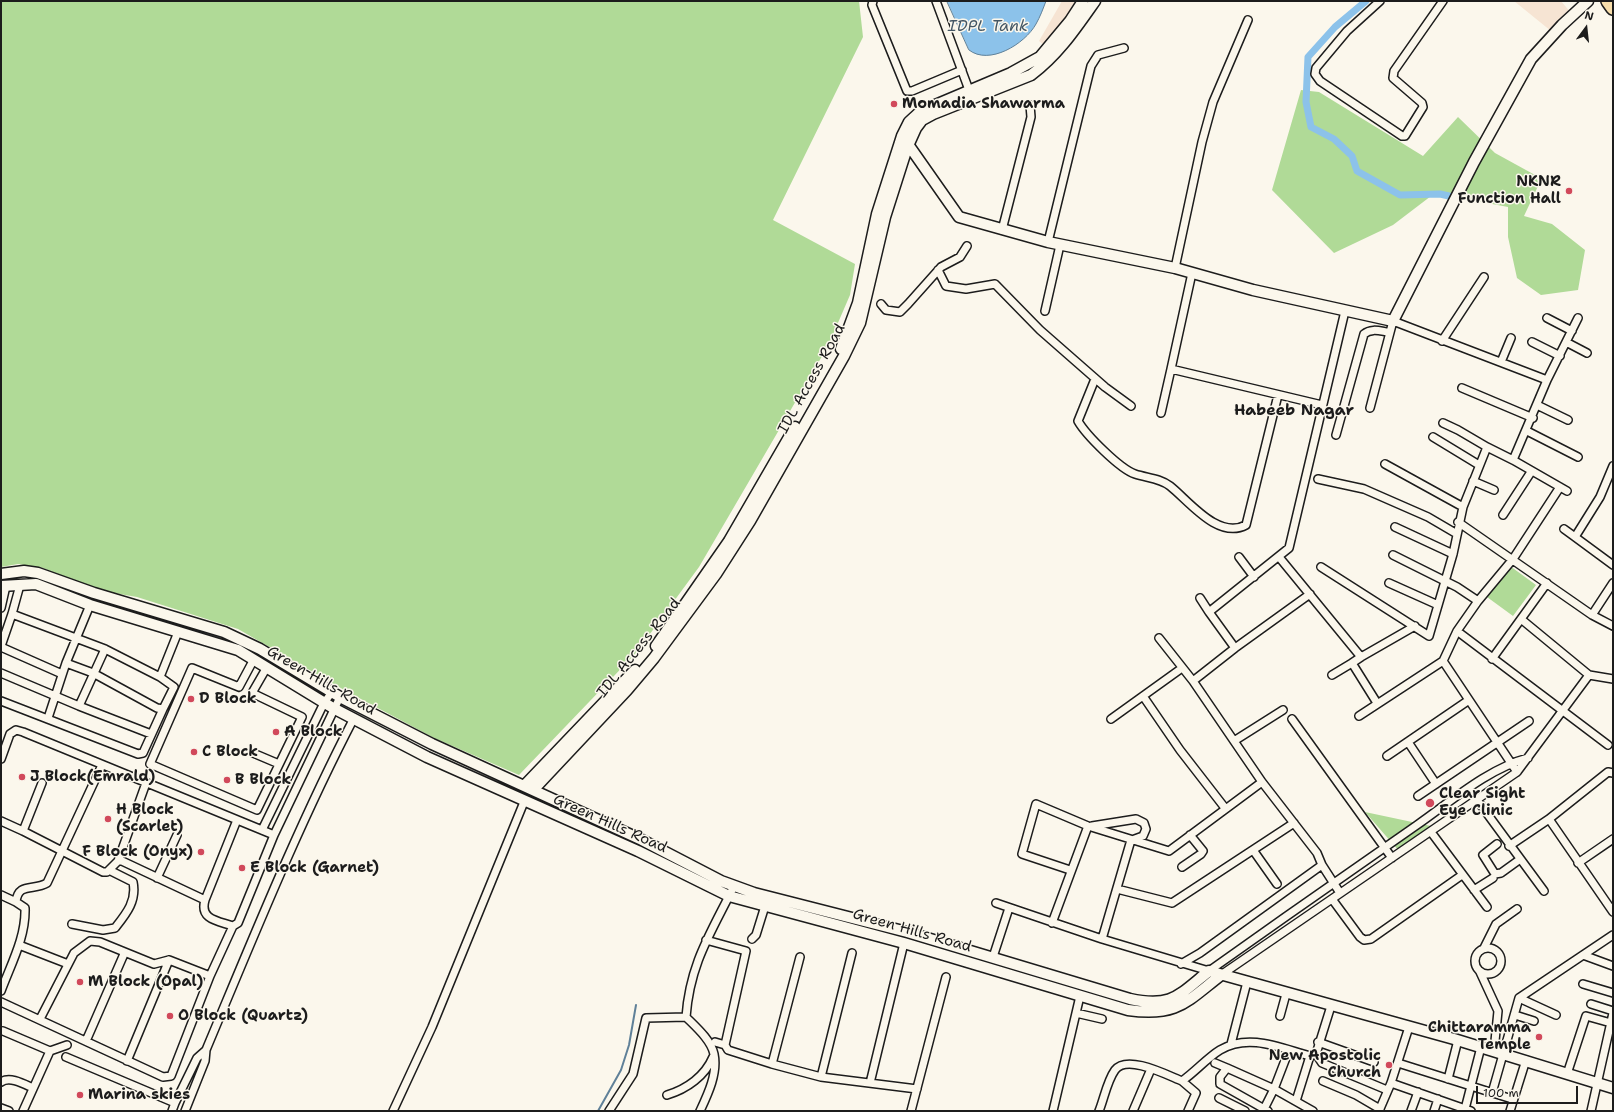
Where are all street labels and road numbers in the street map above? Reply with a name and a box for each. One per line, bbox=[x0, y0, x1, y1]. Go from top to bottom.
street label: IDL Access Road bbox=[774, 321, 850, 437]
street label: IDL Access Road bbox=[593, 595, 685, 701]
street label: Green Hills Road bbox=[263, 643, 379, 719]
street label: Green Hills Road bbox=[550, 791, 670, 857]
street label: Green Hills Road bbox=[851, 905, 973, 957]

